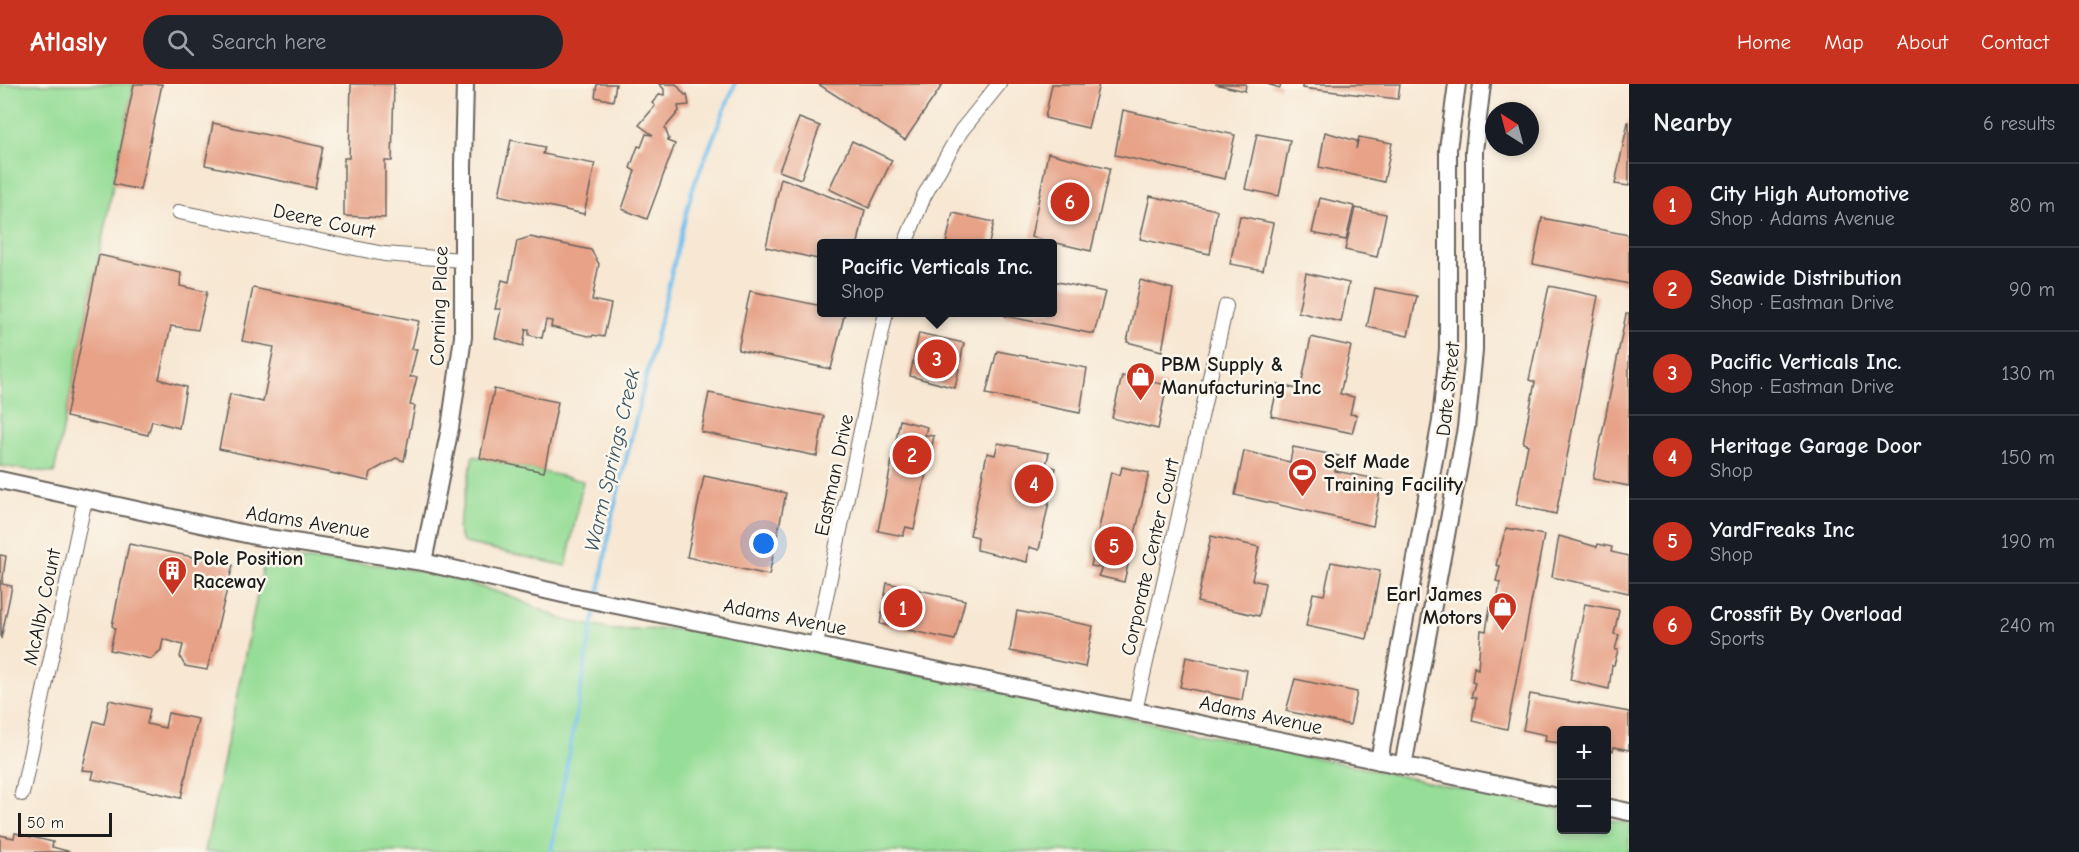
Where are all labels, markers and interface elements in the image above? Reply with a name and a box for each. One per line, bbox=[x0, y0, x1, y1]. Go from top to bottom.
search box bbox=[143, 15, 563, 69]
text: Atlasly bbox=[30, 26, 107, 58]
icon: search bbox=[164, 26, 197, 59]
text: Search here bbox=[212, 29, 326, 55]
text: Home bbox=[1737, 30, 1791, 54]
text: Map bbox=[1824, 30, 1864, 54]
text: About bbox=[1897, 30, 1948, 54]
text: Contact bbox=[1981, 30, 2049, 54]
north arrow bbox=[1485, 102, 1539, 156]
text: Nearby bbox=[1653, 108, 1732, 138]
text: 6 results bbox=[1983, 112, 2055, 135]
pin: 6 bbox=[1050, 180, 1090, 224]
text: City High Automotive bbox=[1710, 181, 1909, 207]
text: 1 bbox=[1669, 194, 1676, 217]
text: 80 m bbox=[2009, 194, 2055, 217]
street label: Deere Court bbox=[271, 199, 378, 243]
text: Shop · Adams Avenue bbox=[1710, 207, 1895, 230]
popup bbox=[817, 239, 1057, 317]
street label: Corning Place bbox=[425, 245, 453, 367]
text: Pacific Verticals Inc. bbox=[841, 254, 1033, 280]
text: Seawide Distribution bbox=[1710, 265, 1902, 291]
text: 2 bbox=[1668, 278, 1677, 301]
text: 90 m bbox=[2009, 278, 2055, 301]
text: Shop bbox=[841, 280, 884, 303]
text: Shop · Eastman Drive bbox=[1710, 291, 1894, 314]
pin: 3 bbox=[918, 336, 956, 382]
street label: Date Street bbox=[1432, 339, 1465, 437]
text: Pacific Verticals Inc. bbox=[1710, 349, 1901, 375]
place label: PBM Supply & Manufacturing Inc bbox=[1161, 353, 1322, 399]
shop icon: PBM Supply & Manufacturing Inc bbox=[1124, 360, 1156, 402]
text: 3 bbox=[1668, 362, 1677, 385]
text: 130 m bbox=[2002, 362, 2055, 385]
water label: Warm Springs Creek bbox=[579, 365, 645, 554]
text: Shop · Eastman Drive bbox=[1710, 375, 1894, 398]
street label: Eastman Drive bbox=[810, 412, 858, 538]
pin: 2 bbox=[892, 432, 932, 478]
text: Heritage Garage Door bbox=[1710, 433, 1921, 459]
text: 4 bbox=[1668, 446, 1677, 469]
text: 150 m bbox=[2001, 446, 2055, 469]
place label: Self Made Training Facility bbox=[1324, 450, 1464, 496]
street label: Corporate Center Court bbox=[1116, 455, 1184, 658]
sports icon: Self Made Training Facility bbox=[1287, 456, 1319, 498]
text: Shop bbox=[1710, 459, 1753, 482]
pin: 4 bbox=[1014, 462, 1054, 506]
street label: Adams Avenue bbox=[244, 501, 372, 543]
text: YardFreaks Inc bbox=[1710, 517, 1854, 543]
pin: 5 bbox=[1094, 524, 1134, 568]
your location bbox=[749, 529, 778, 558]
text: 5 bbox=[1667, 530, 1678, 553]
text: 190 m bbox=[2001, 530, 2055, 553]
text: Shop bbox=[1710, 543, 1753, 566]
street label: McAlby Count bbox=[18, 545, 66, 667]
place label: Pole Position Raceway bbox=[193, 547, 303, 593]
building icon: Pole Position Raceway bbox=[156, 554, 188, 596]
place label: Earl James Motors bbox=[1386, 583, 1482, 629]
pin: 1 bbox=[884, 586, 922, 630]
shop icon: Earl James Motors bbox=[1487, 590, 1519, 632]
street label: Adams Avenue bbox=[721, 594, 849, 640]
text: Crossfit By Overload bbox=[1710, 601, 1903, 627]
text: 6 bbox=[1667, 614, 1678, 637]
text: 240 m bbox=[2000, 614, 2055, 637]
text: Sports bbox=[1710, 627, 1764, 650]
street label: Adams Avenue bbox=[1197, 691, 1325, 739]
map controls bbox=[1557, 726, 1611, 834]
button: + bbox=[1557, 726, 1611, 780]
button: − bbox=[1557, 780, 1611, 834]
scale bar bbox=[18, 810, 112, 838]
text: 50 m bbox=[27, 814, 64, 832]

